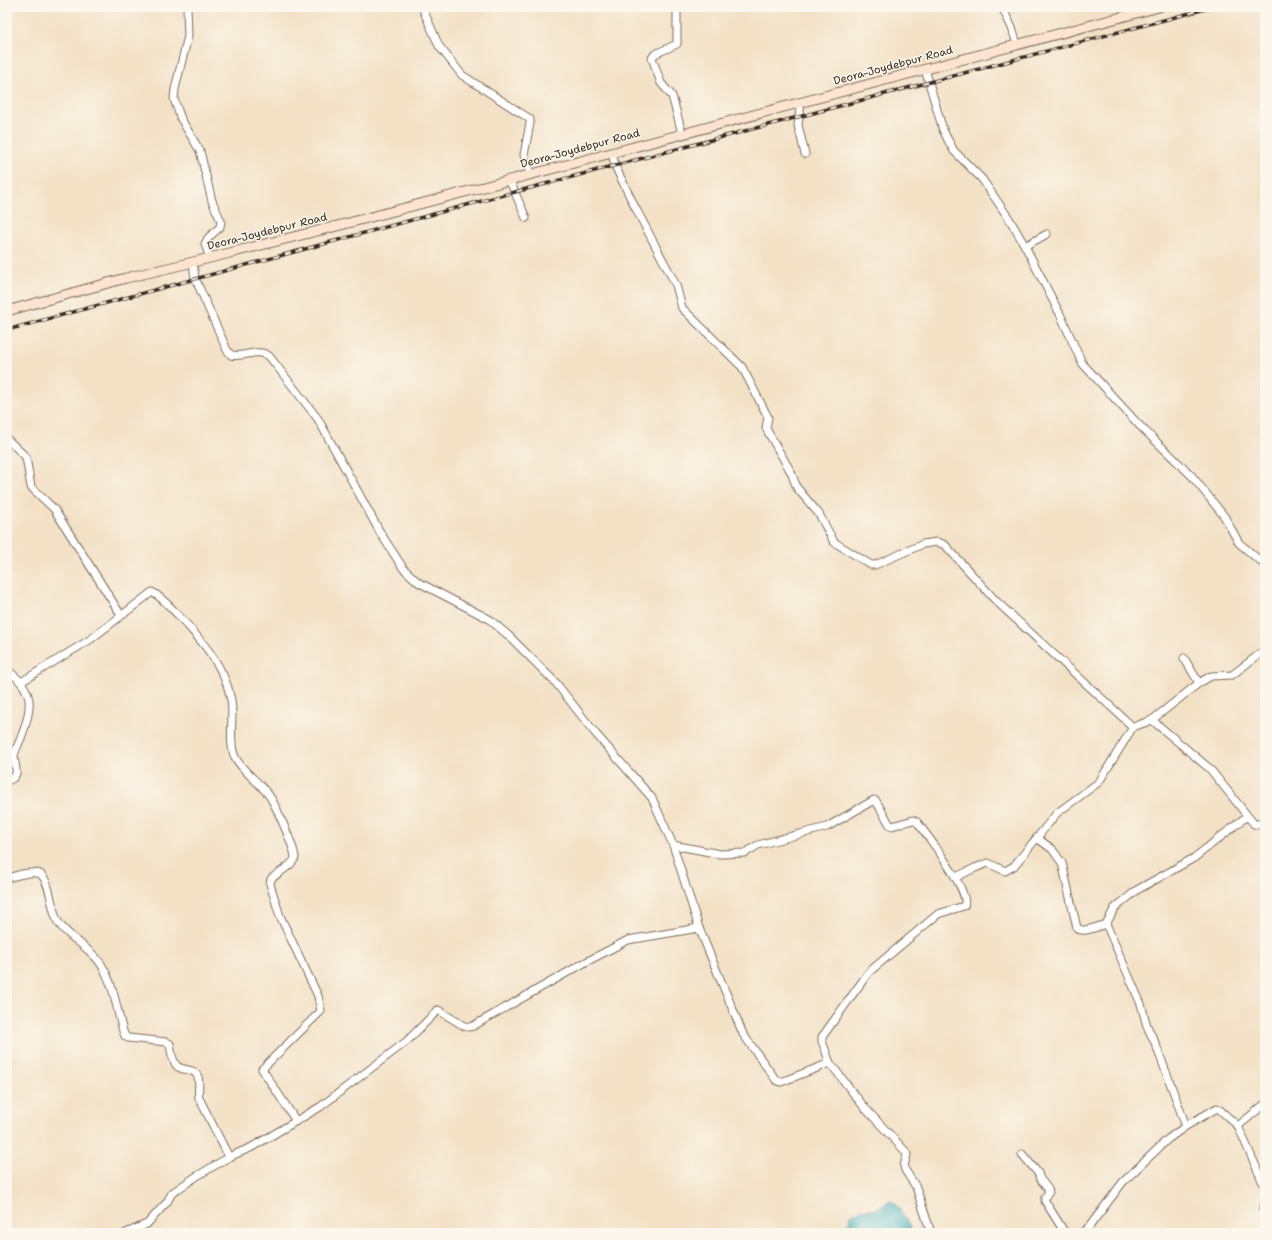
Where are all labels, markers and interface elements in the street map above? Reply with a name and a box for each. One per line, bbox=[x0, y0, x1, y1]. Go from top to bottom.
street label: Deora-Joydebpur Road bbox=[832, 42, 955, 89]
street label: Deora-Joydebpur Road bbox=[519, 125, 642, 172]
street label: Deora-Joydebpur Road bbox=[206, 209, 329, 254]

